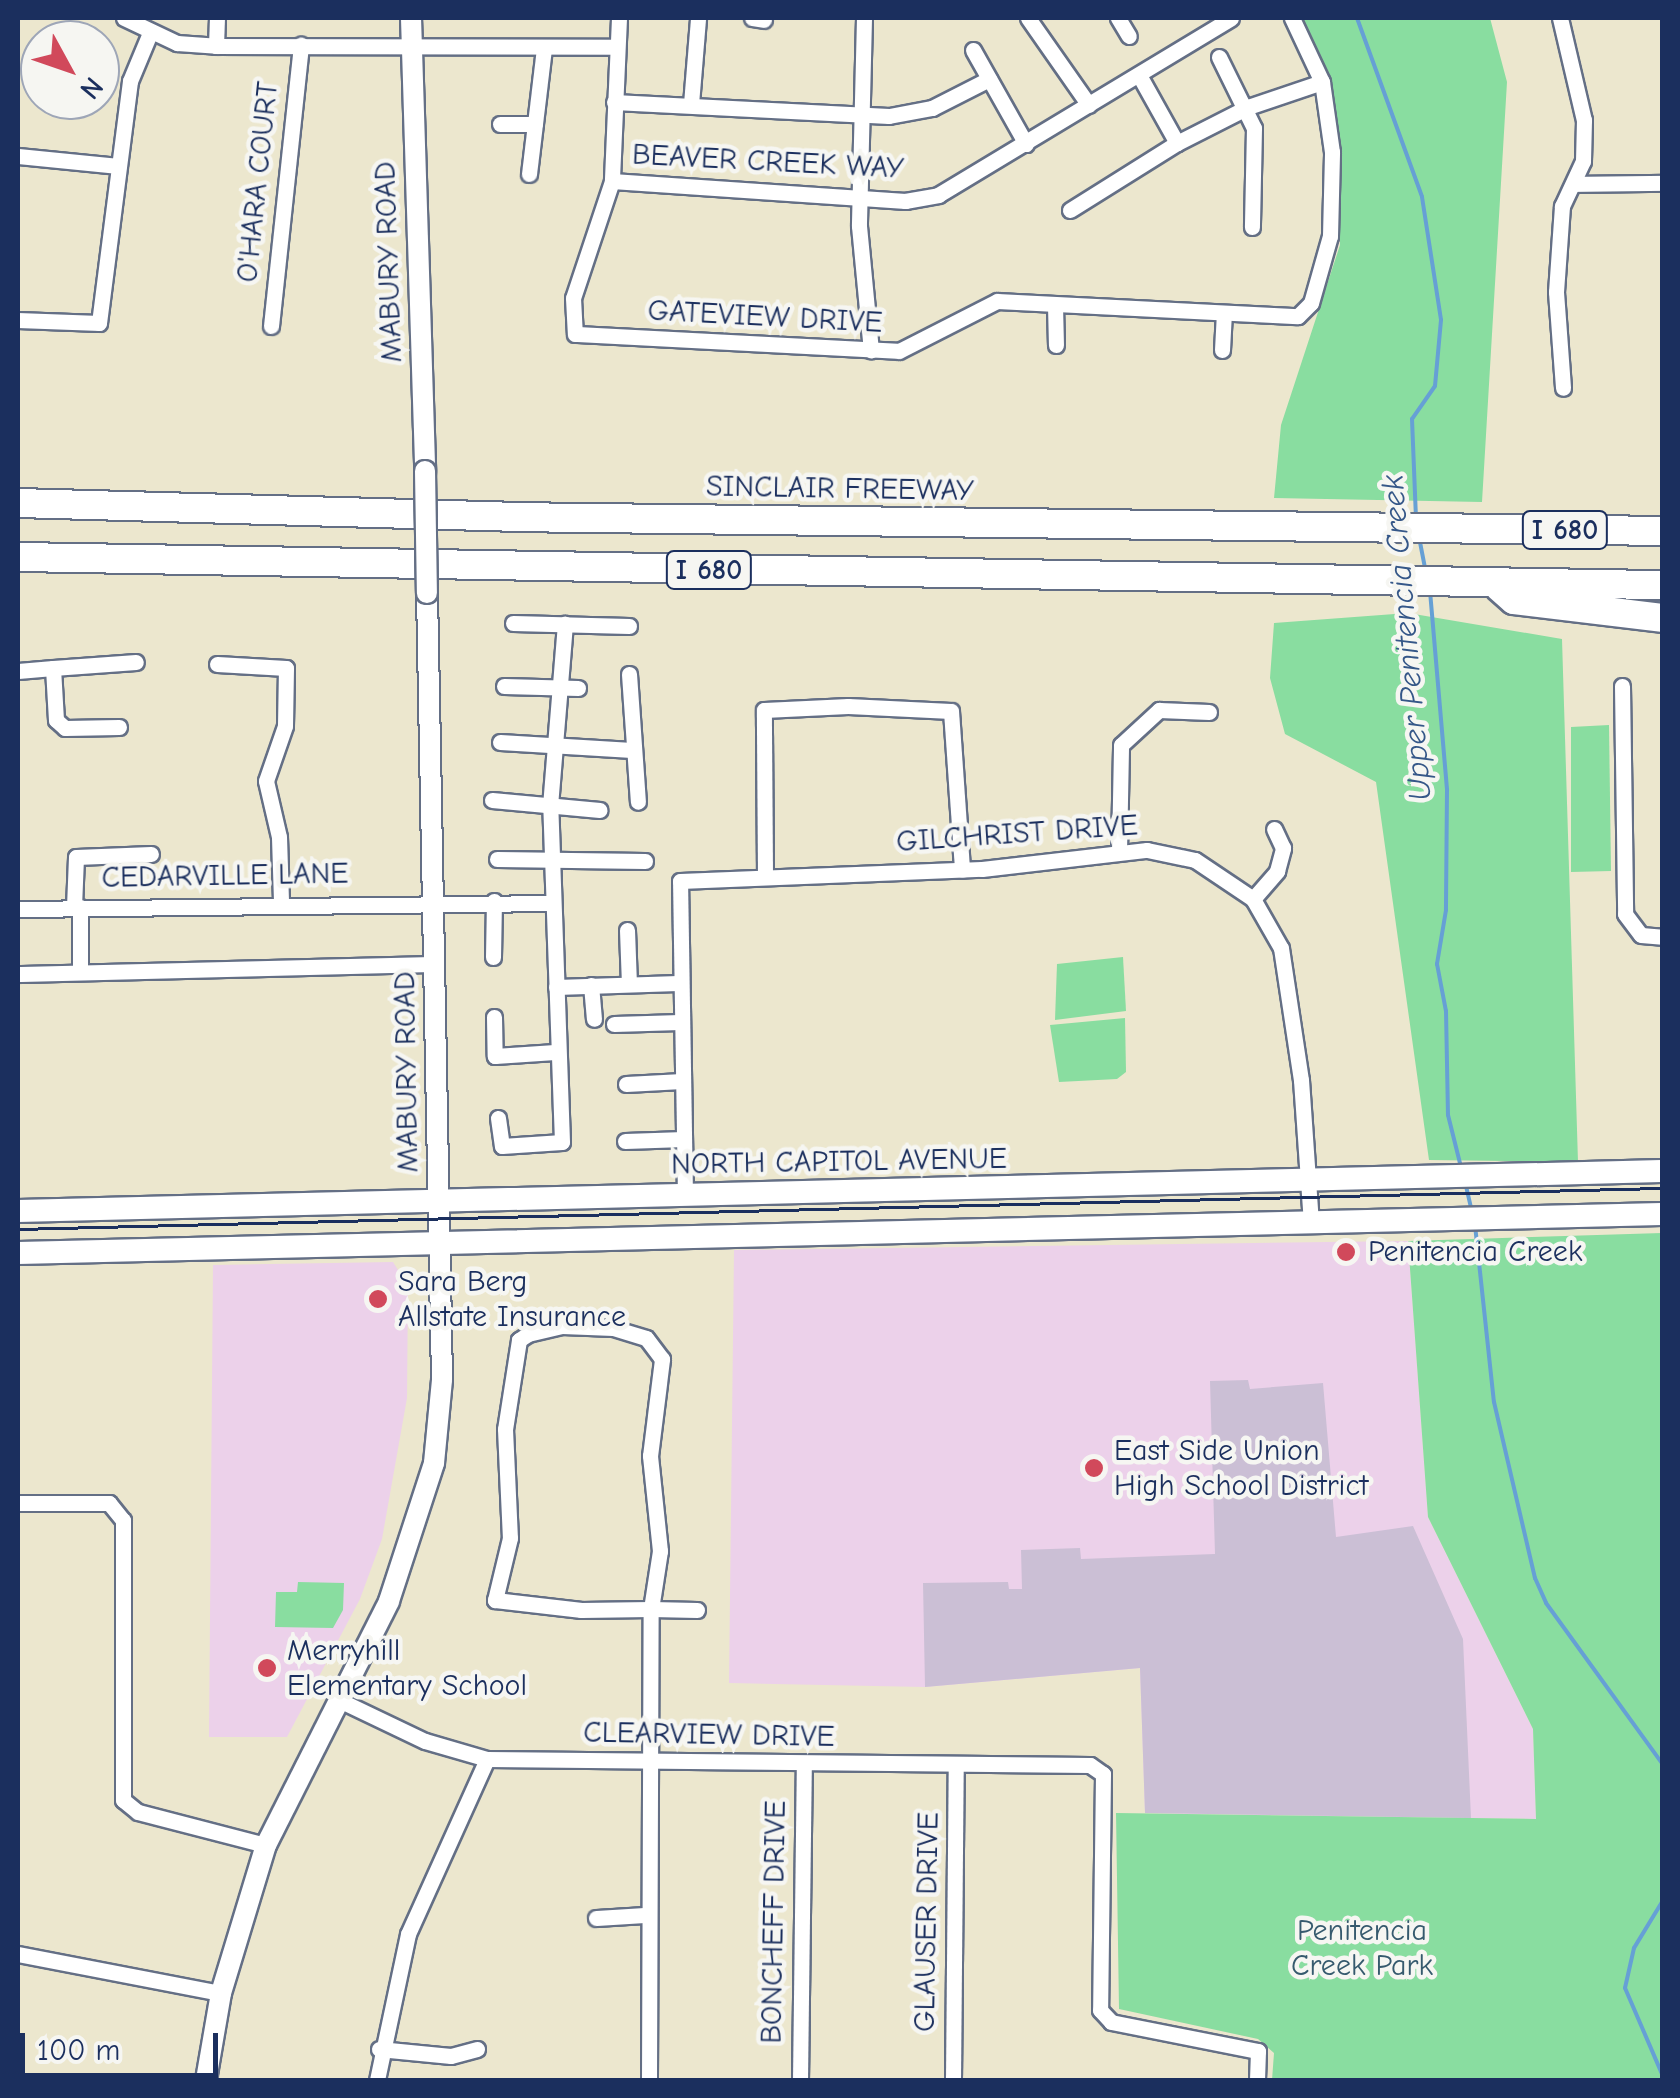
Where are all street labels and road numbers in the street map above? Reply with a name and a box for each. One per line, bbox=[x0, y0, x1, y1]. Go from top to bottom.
street label: O'HARA COURT bbox=[230, 80, 286, 284]
street label: BEAVER CREEK WAY bbox=[631, 137, 905, 187]
street label: MABURY ROAD bbox=[368, 161, 410, 363]
street label: GATEVIEW DRIVE bbox=[647, 293, 883, 341]
street label: SINCLAIR FREEWAY bbox=[706, 469, 974, 509]
road number: I 680 bbox=[1520, 507, 1610, 553]
road number: I 680 bbox=[664, 547, 754, 593]
street label: GILCHRIST DRIVE bbox=[895, 808, 1139, 860]
street label: CEDARVILLE LANE bbox=[101, 856, 349, 896]
street label: MABURY ROAD bbox=[387, 971, 427, 1173]
street label: NORTH CAPITOL AVENUE bbox=[671, 1141, 1007, 1183]
street label: CLEARVIEW DRIVE bbox=[583, 1715, 835, 1755]
street label: BONCHEFF DRIVE bbox=[754, 1800, 794, 2044]
street label: GLAUSER DRIVE bbox=[907, 1812, 947, 2032]

